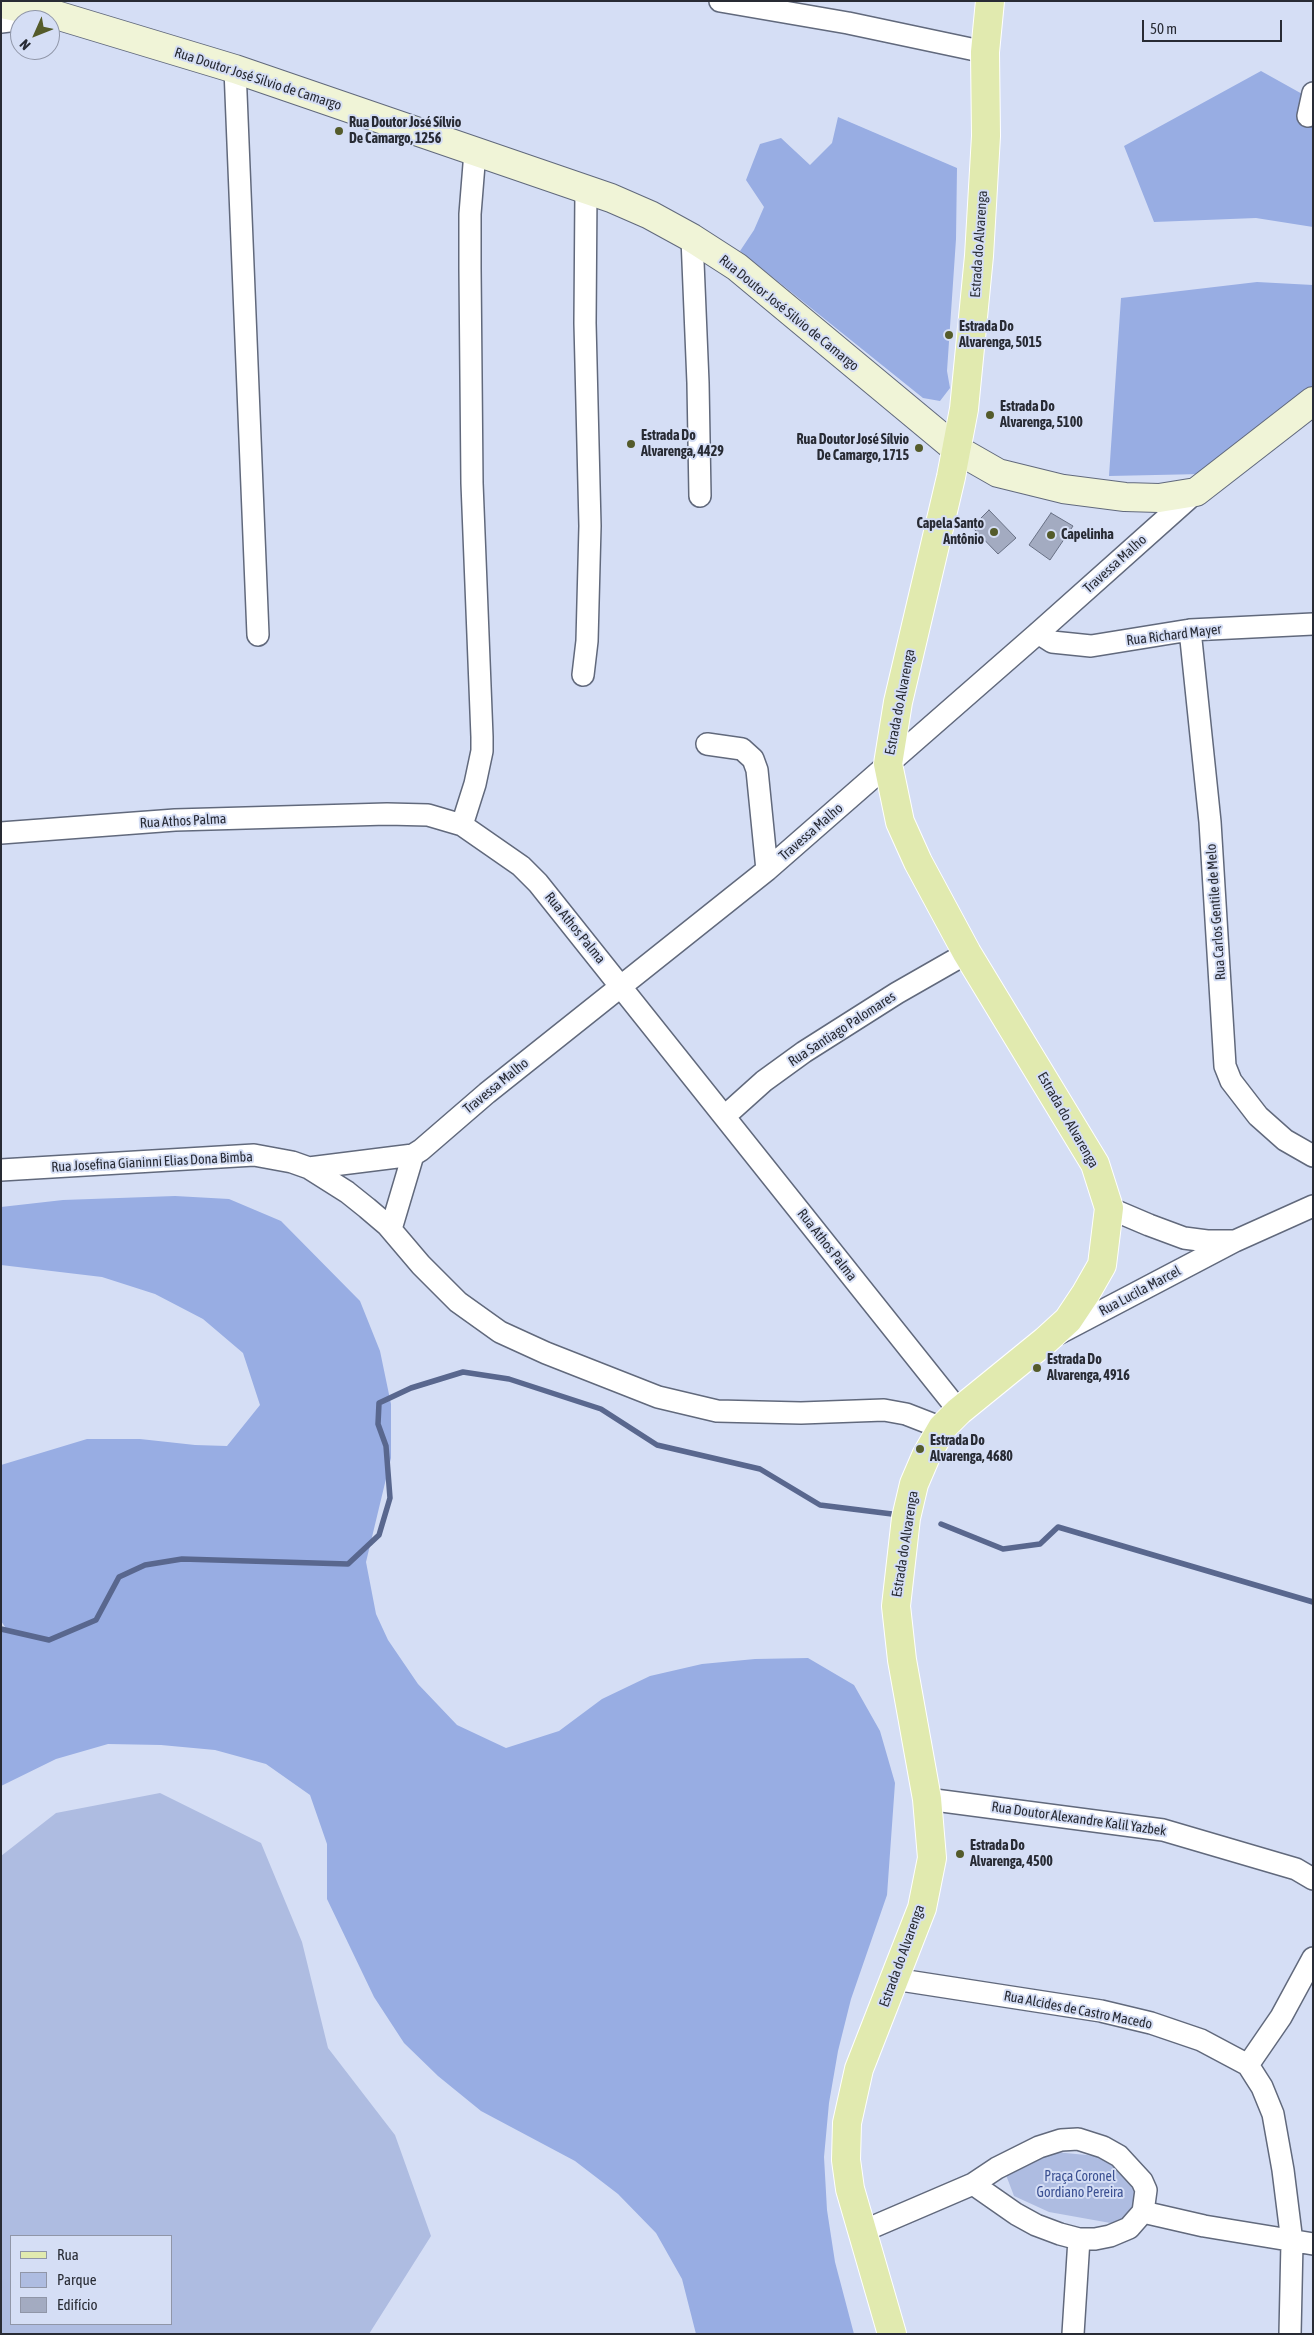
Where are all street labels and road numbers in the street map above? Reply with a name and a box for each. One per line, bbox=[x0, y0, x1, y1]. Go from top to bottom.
street label: Rua Doutor José Silvio de Camargo bbox=[172, 44, 344, 114]
street label: Estrada do Alvarenga bbox=[967, 190, 991, 298]
street label: Rua Doutor José Silvio de Camargo bbox=[716, 252, 862, 374]
street label: Travessa Malho bbox=[1080, 531, 1150, 597]
street label: Rua Richard Mayer bbox=[1126, 621, 1222, 649]
street label: Estrada do Alvarenga bbox=[881, 648, 919, 756]
street label: Travessa Malho bbox=[776, 800, 846, 864]
street label: Rua Athos Palma bbox=[139, 810, 227, 832]
street label: Rua Carlos Gentile de Melo bbox=[1203, 843, 1229, 981]
street label: Rua Athos Palma bbox=[541, 889, 609, 967]
street label: Rua Santiago Palomares bbox=[785, 988, 899, 1070]
street label: Travessa Malho bbox=[460, 1055, 532, 1117]
street label: Estrada do Alvarenga bbox=[1034, 1069, 1102, 1171]
street label: Rua Josefina Gianinni Elias Dona Bimba bbox=[51, 1148, 253, 1176]
street label: Rua Athos Palma bbox=[794, 1206, 860, 1284]
street label: Rua Lucila Marcel bbox=[1096, 1262, 1184, 1320]
street label: Estrada do Alvarenga bbox=[888, 1490, 922, 1598]
street label: Rua Doutor Alexandre Kalil Yazbek bbox=[991, 1798, 1167, 1840]
street label: Estrada do Alvarenga bbox=[876, 1903, 928, 2009]
street label: Rua Alcides de Castro Macedo bbox=[1002, 1987, 1154, 2033]

